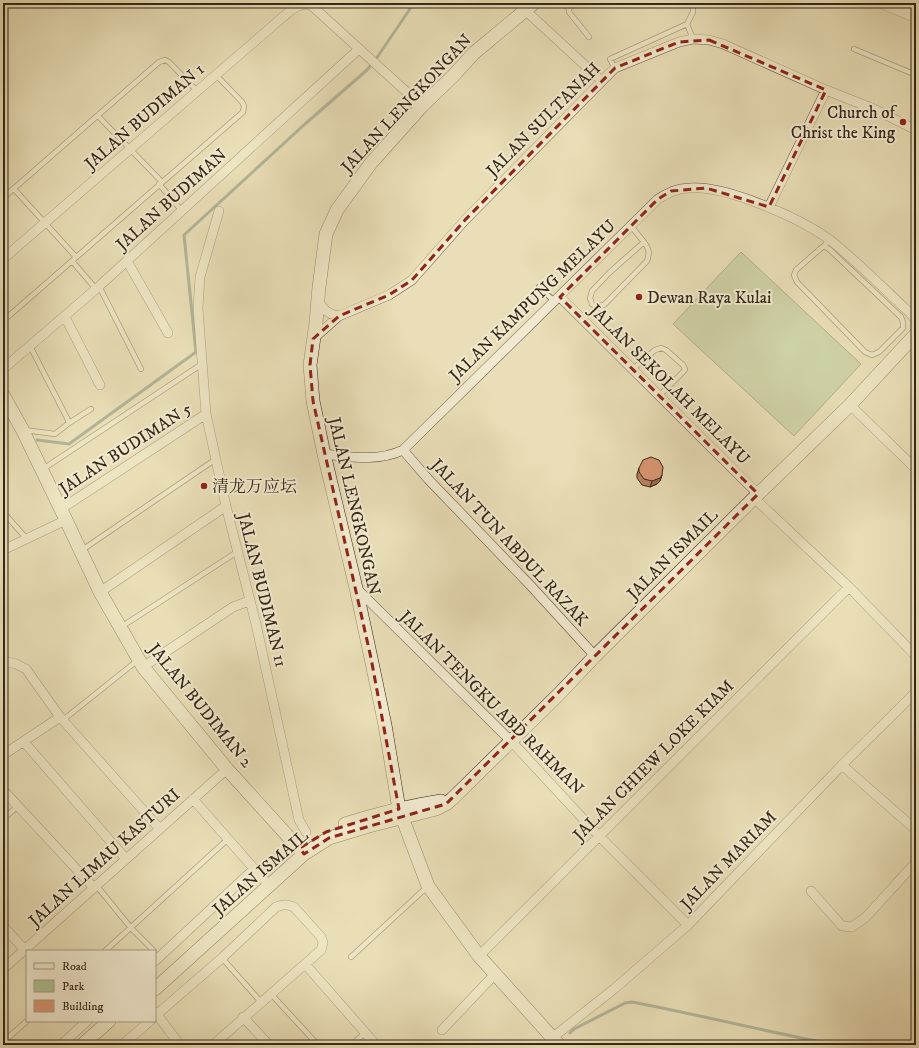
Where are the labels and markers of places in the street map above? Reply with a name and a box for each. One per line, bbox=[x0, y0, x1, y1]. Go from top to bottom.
place label: Church of Christ the King bbox=[791, 102, 898, 144]
marker: Church of Christ the King bbox=[898, 117, 908, 127]
place label: Dewan Raya Kulai bbox=[647, 287, 771, 309]
marker: Dewan Raya Kulai bbox=[634, 292, 644, 302]
place label: 清龙万应坛 bbox=[212, 476, 297, 498]
marker: 清龙万应坛 bbox=[199, 481, 209, 491]

